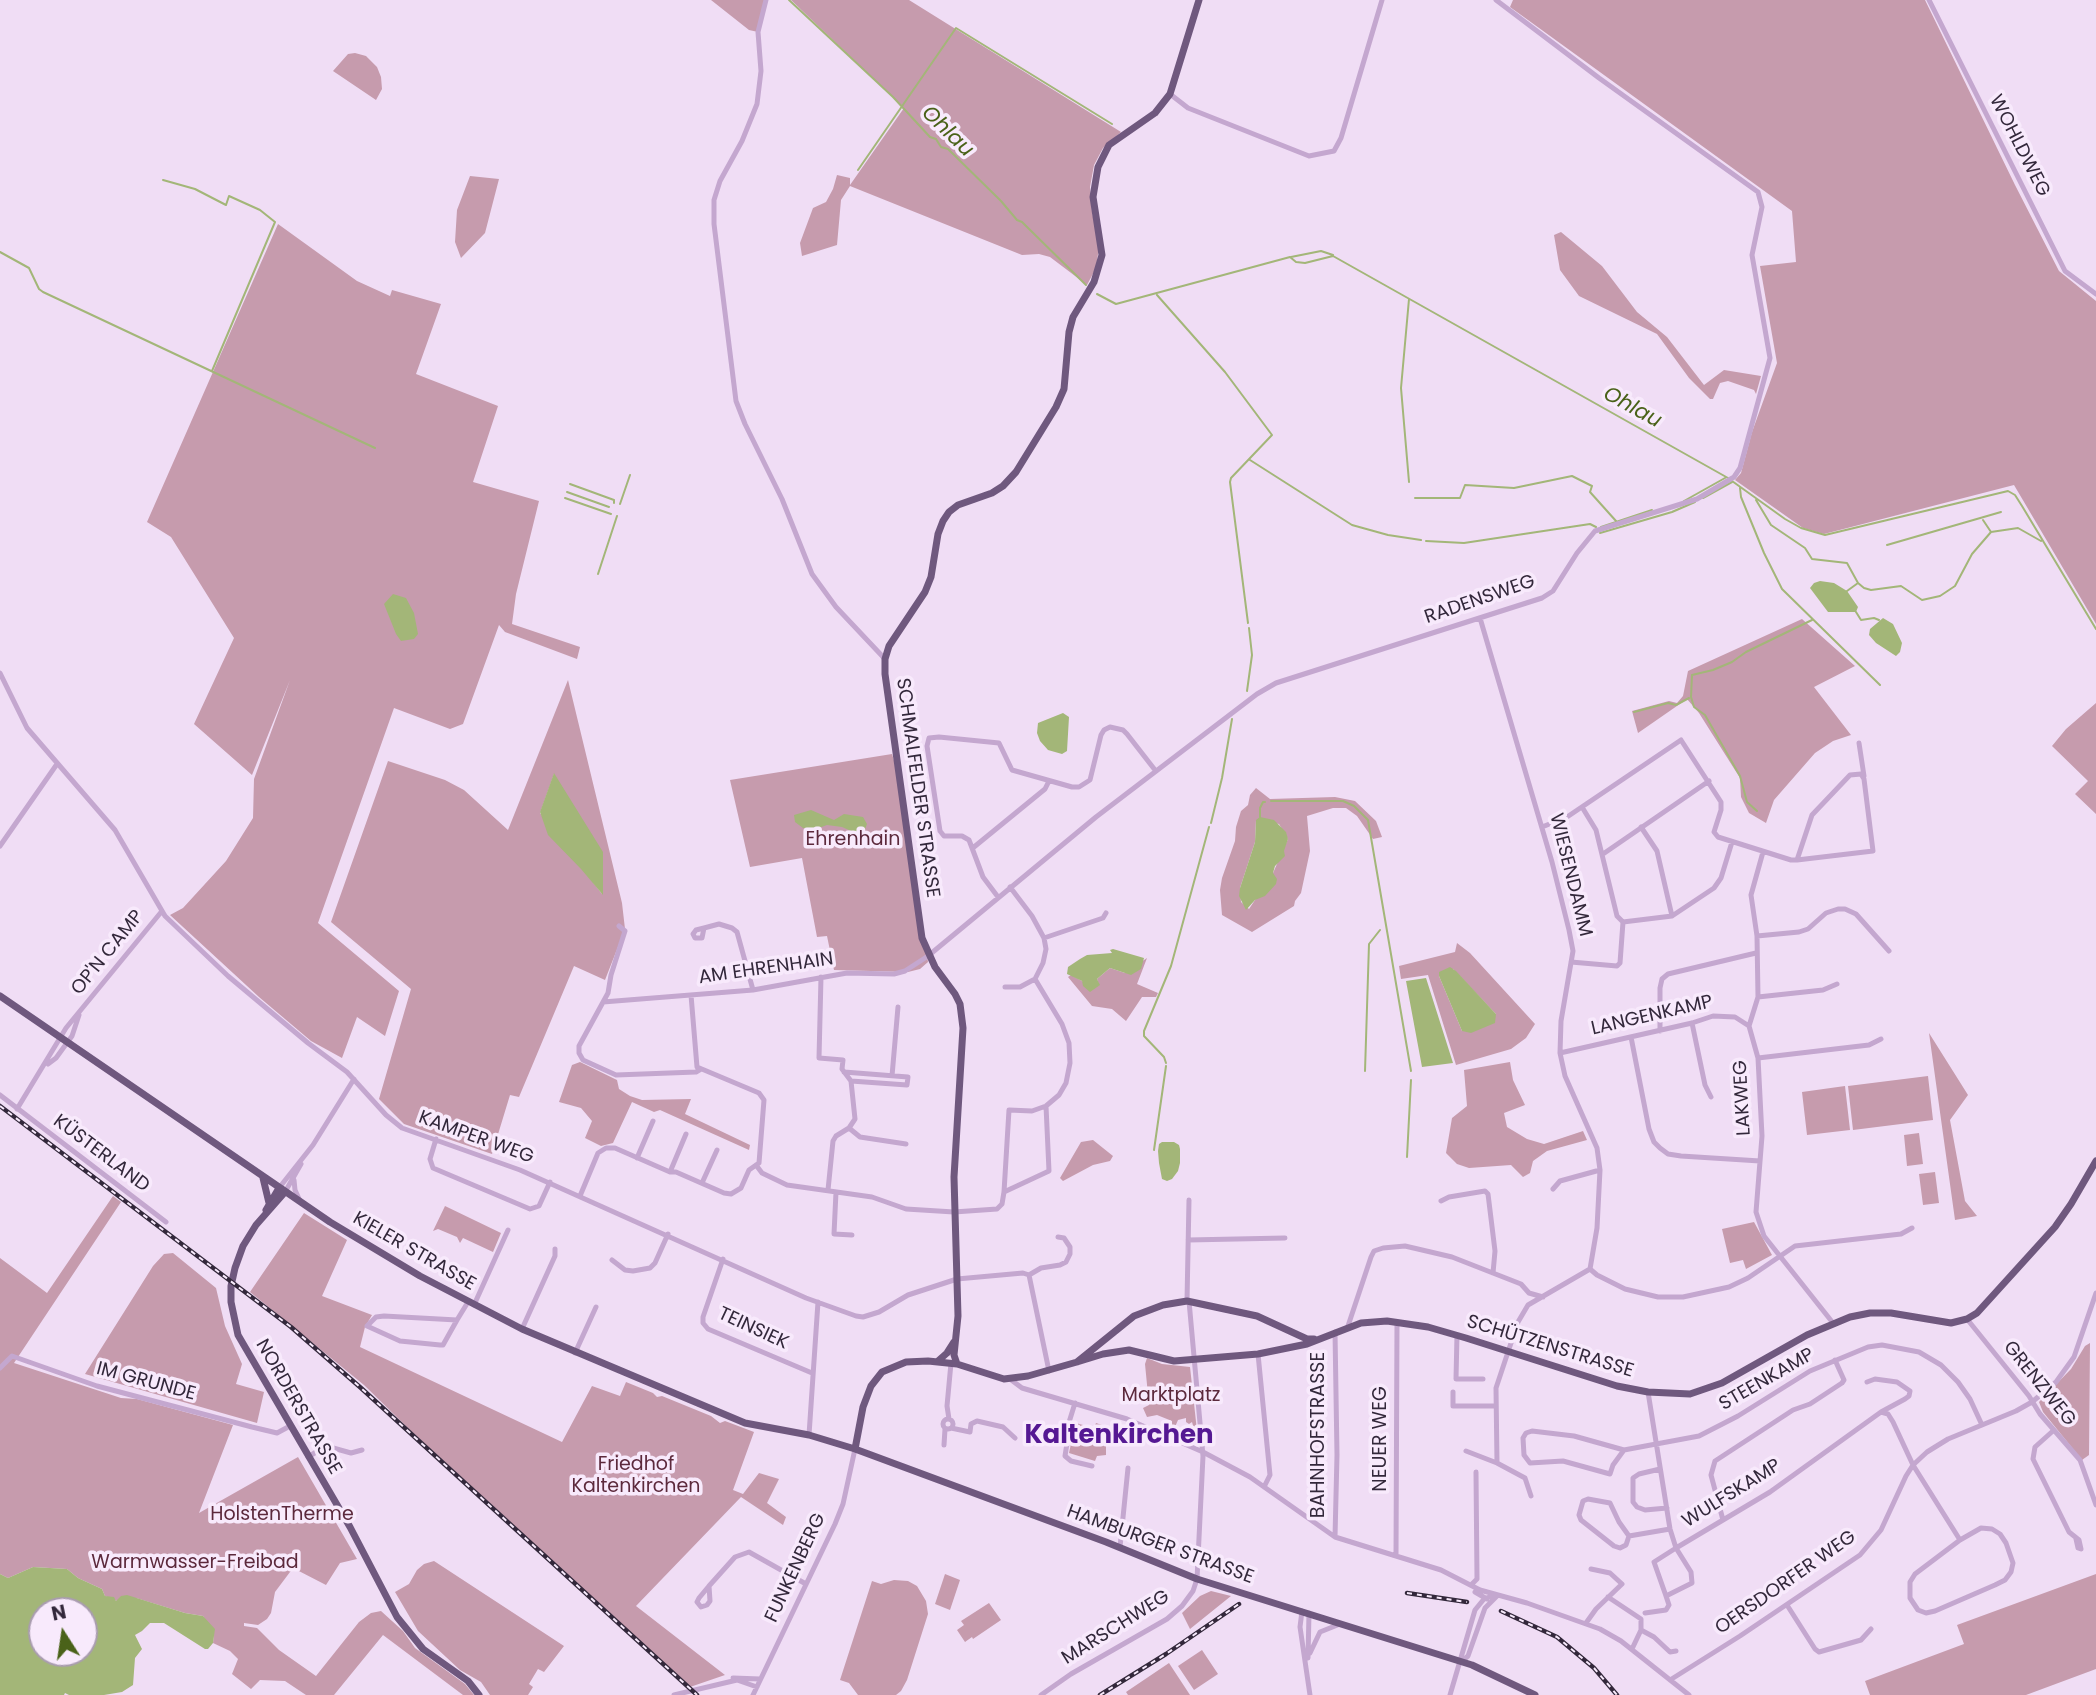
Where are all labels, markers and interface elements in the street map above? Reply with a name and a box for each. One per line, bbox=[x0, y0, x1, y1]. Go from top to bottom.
street label: WOHLDWEG bbox=[1984, 91, 2054, 201]
water label: Ohlau bbox=[916, 101, 978, 163]
water label: Ohlau bbox=[1598, 382, 1666, 434]
street label: RADENSWEG bbox=[1422, 570, 1538, 630]
street label: SCHMALFELDER STRASSE bbox=[890, 677, 944, 899]
street label: WIESENDAMM bbox=[1544, 811, 1596, 939]
park label: Ehrenhain bbox=[806, 829, 900, 851]
street label: OP'N CAMP bbox=[67, 906, 149, 1000]
street label: AM EHRENHAIN bbox=[697, 948, 835, 990]
street label: LANGENKAMP bbox=[1589, 991, 1715, 1041]
street label: LAKWEG bbox=[1730, 1060, 1756, 1136]
street label: KAMPER WEG bbox=[415, 1107, 537, 1169]
street label: KÜSTERLAND bbox=[48, 1110, 154, 1198]
street label: KIELER STRASSE bbox=[348, 1208, 480, 1296]
street label: TEINSIEK bbox=[714, 1303, 792, 1355]
street label: SCHÜTZENSTRASSE bbox=[1464, 1311, 1636, 1383]
street label: NORDERSTRASSE bbox=[250, 1335, 346, 1479]
street label: GRENZWEG bbox=[1998, 1337, 2080, 1431]
street label: STEENKAMP bbox=[1715, 1344, 1819, 1416]
street label: BAHNHOFSTRASSE bbox=[1308, 1352, 1330, 1518]
street label: IM GRUNDE bbox=[94, 1358, 198, 1406]
park label: Marktplatz bbox=[1122, 1385, 1220, 1407]
street label: NEUER WEG bbox=[1370, 1386, 1392, 1492]
district label: Kaltenkirchen bbox=[1024, 1420, 1214, 1452]
park label: Friedhof Kaltenkirchen bbox=[572, 1454, 700, 1498]
street label: WULFSKAMP bbox=[1679, 1455, 1785, 1533]
street label: HAMBURGER STRASSE bbox=[1063, 1501, 1257, 1589]
park label: HolstenTherme bbox=[210, 1504, 354, 1526]
street label: FUNKENBERG bbox=[761, 1510, 831, 1626]
street label: OERSDORFER WEG bbox=[1711, 1526, 1861, 1640]
park label: Warmwasser-Freibad bbox=[91, 1552, 299, 1574]
street label: MARSCHWEG bbox=[1058, 1586, 1174, 1670]
north arrow bbox=[28, 1597, 98, 1667]
text: N bbox=[49, 1598, 69, 1628]

